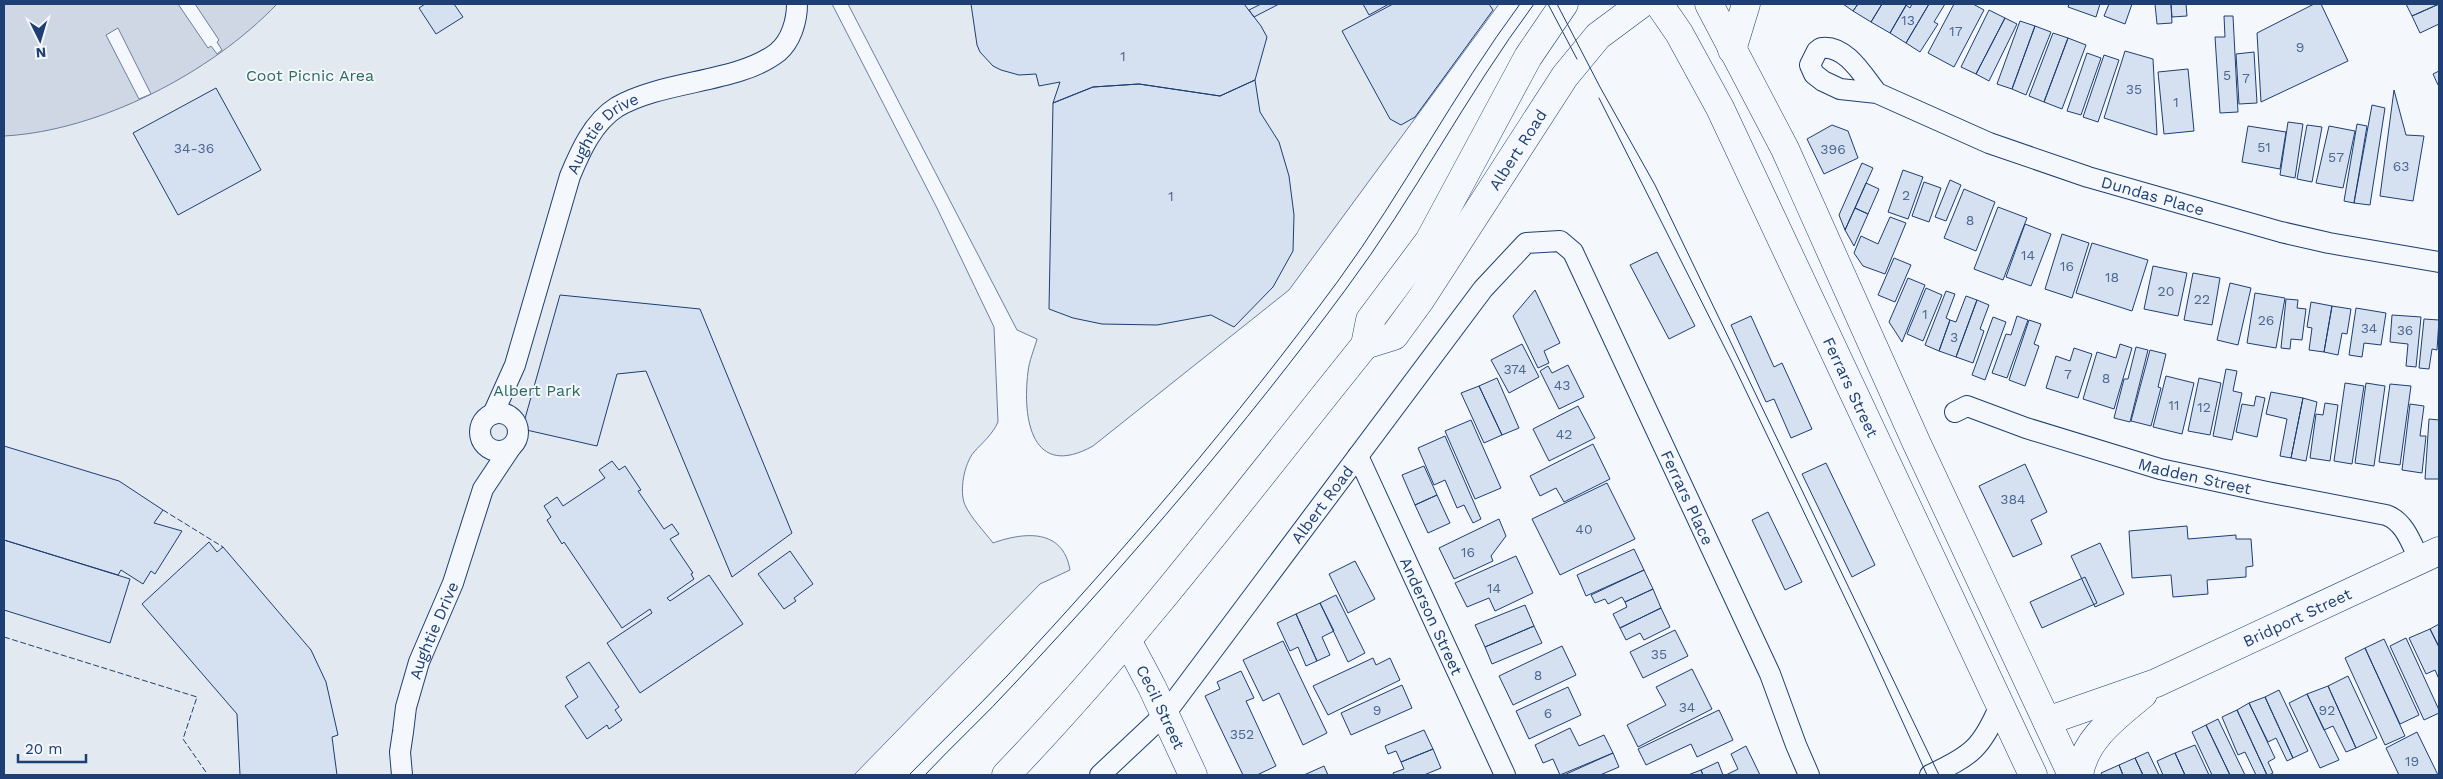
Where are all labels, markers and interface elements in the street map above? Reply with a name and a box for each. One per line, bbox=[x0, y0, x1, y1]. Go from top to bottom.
house number: 13 bbox=[1901, 12, 1915, 28]
north arrow bbox=[15, 15, 65, 65]
house number: 17 bbox=[1949, 23, 1963, 39]
house number: 9 bbox=[2296, 39, 2304, 55]
text: N bbox=[35, 45, 47, 61]
house number: 1 bbox=[1120, 48, 1126, 64]
park label: Coot Picnic Area bbox=[246, 66, 374, 85]
house number: 5 bbox=[2223, 67, 2231, 83]
house number: 7 bbox=[2242, 70, 2250, 86]
house number: 35 bbox=[2126, 81, 2142, 97]
street label: Aughtie Drive bbox=[562, 89, 641, 177]
house number: 1 bbox=[2173, 94, 2179, 110]
street label: Albert Road bbox=[1485, 106, 1550, 193]
house number: 51 bbox=[2257, 139, 2271, 155]
house number: 34-36 bbox=[174, 140, 214, 156]
house number: 396 bbox=[1820, 141, 1846, 157]
house number: 57 bbox=[2328, 149, 2344, 165]
house number: 63 bbox=[2393, 158, 2409, 174]
street label: Dundas Place bbox=[2099, 172, 2207, 219]
house number: 2 bbox=[1902, 187, 1910, 203]
house number: 1 bbox=[1168, 188, 1174, 204]
house number: 8 bbox=[1966, 212, 1974, 228]
house number: 14 bbox=[2021, 247, 2035, 263]
house number: 16 bbox=[2060, 258, 2074, 274]
house number: 18 bbox=[2105, 269, 2119, 285]
house number: 20 bbox=[2158, 283, 2174, 299]
house number: 22 bbox=[2194, 291, 2210, 307]
house number: 1 bbox=[1922, 306, 1928, 322]
house number: 26 bbox=[2258, 312, 2274, 328]
house number: 34 bbox=[2361, 320, 2377, 336]
house number: 36 bbox=[2397, 322, 2413, 338]
house number: 3 bbox=[1950, 329, 1958, 345]
street label: Ferrars Street bbox=[1819, 334, 1883, 440]
house number: 374 bbox=[1503, 361, 1527, 377]
house number: 7 bbox=[2064, 366, 2072, 382]
house number: 8 bbox=[2102, 370, 2110, 386]
house number: 43 bbox=[1554, 377, 1570, 393]
park label: Albert Park bbox=[493, 381, 581, 400]
house number: 11 bbox=[2169, 397, 2179, 413]
house number: 12 bbox=[2197, 399, 2211, 415]
house number: 42 bbox=[1556, 426, 1572, 442]
street label: Ferrars Place bbox=[1657, 447, 1718, 548]
street label: Madden Street bbox=[2136, 453, 2253, 498]
street label: Albert Road bbox=[1287, 462, 1357, 547]
house number: 384 bbox=[2000, 491, 2026, 507]
house number: 40 bbox=[1575, 521, 1593, 537]
house number: 16 bbox=[1461, 544, 1475, 560]
street label: Anderson Street bbox=[1396, 554, 1467, 678]
street label: Aughtie Drive bbox=[405, 579, 462, 681]
house number: 14 bbox=[1487, 580, 1501, 596]
street label: Bridport Street bbox=[2240, 584, 2354, 651]
house number: 35 bbox=[1651, 646, 1667, 662]
street label: Cecil Street bbox=[1132, 661, 1189, 752]
house number: 8 bbox=[1534, 667, 1542, 683]
house number: 34 bbox=[1679, 699, 1695, 715]
house number: 9 bbox=[1373, 702, 1381, 718]
house number: 92 bbox=[2319, 702, 2335, 718]
house number: 6 bbox=[1544, 705, 1552, 721]
house number: 352 bbox=[1230, 726, 1254, 742]
scale bar bbox=[18, 732, 85, 764]
text: 20 m bbox=[25, 740, 63, 758]
house number: 19 bbox=[2405, 753, 2419, 769]

